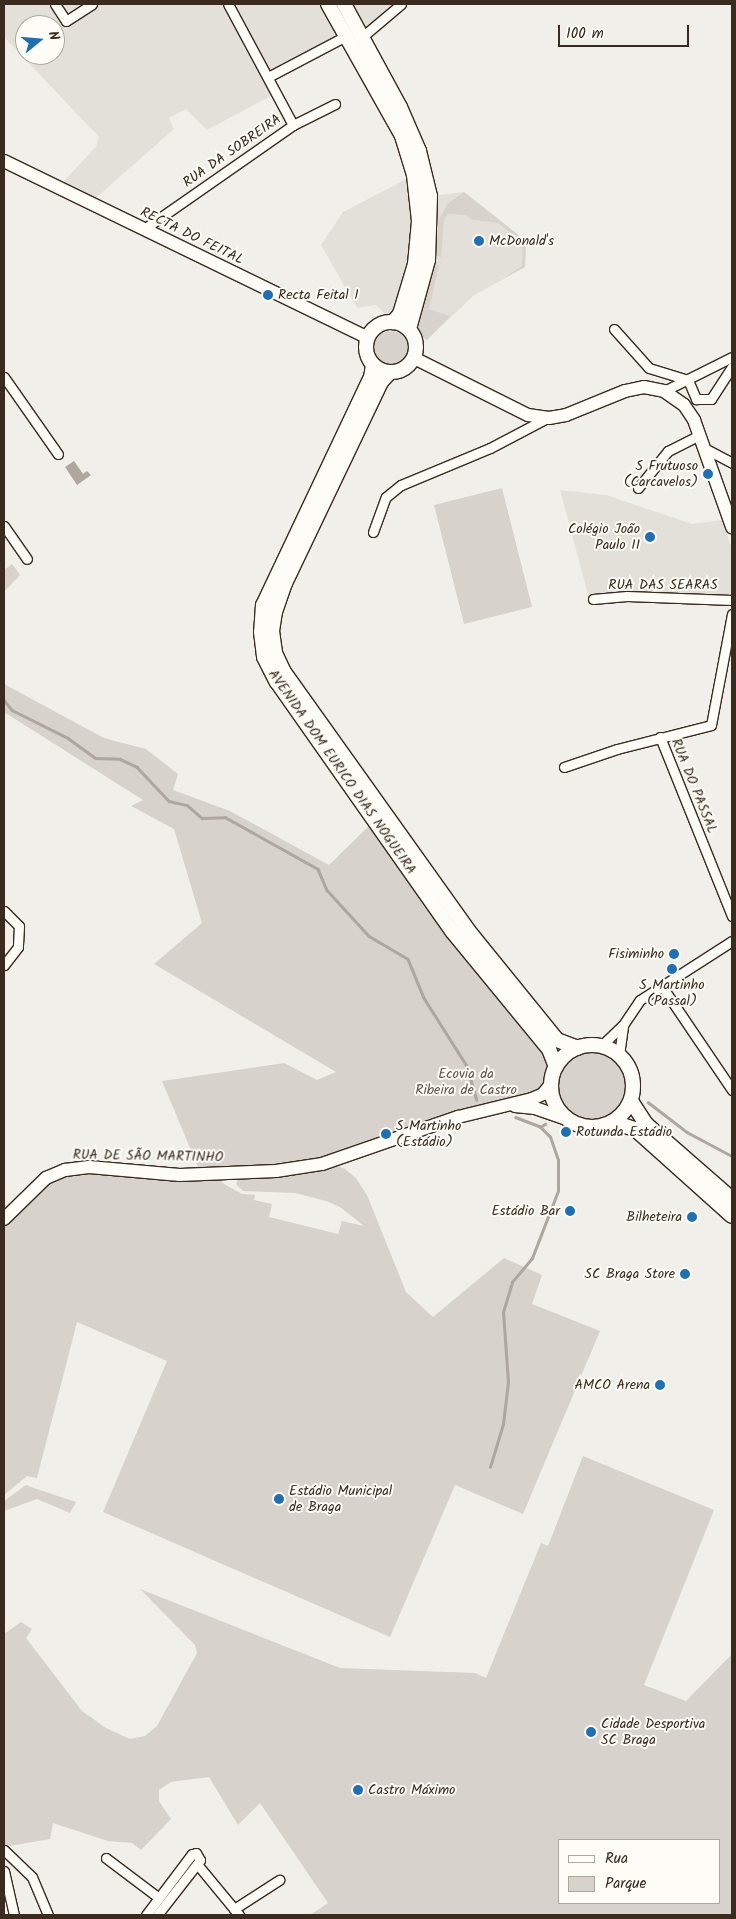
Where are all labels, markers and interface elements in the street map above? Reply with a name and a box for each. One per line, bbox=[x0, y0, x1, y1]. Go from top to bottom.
north arrow bbox=[15, 15, 65, 65]
scale bar bbox=[561, 15, 692, 47]
text: 100 m bbox=[566, 22, 604, 46]
text: N bbox=[42, 28, 65, 43]
street label: RUA DA SOBREIRA bbox=[180, 111, 284, 191]
street label: RECTA DO FEITAL bbox=[137, 204, 247, 268]
place label: McDonald's bbox=[489, 233, 554, 249]
marker: McDonald's bbox=[473, 235, 485, 247]
place label: Recta Feital I bbox=[278, 287, 359, 303]
marker: Recta Feital I bbox=[262, 289, 274, 301]
place label: S Frutuoso (Carcavelos) bbox=[624, 458, 698, 491]
marker: S Frutuoso (Carcavelos) bbox=[702, 468, 714, 480]
place label: Colégio João Paulo II bbox=[568, 521, 640, 554]
marker: Colégio João Paulo II bbox=[644, 531, 656, 543]
street label: RUA DAS SEARAS bbox=[608, 577, 718, 593]
street label: AVENIDA DOM EURICO DIAS NOGUEIRA bbox=[265, 666, 419, 878]
street label: RUA DO PASSAL bbox=[667, 736, 721, 836]
place label: Fisiminho bbox=[608, 946, 664, 962]
marker: Fisiminho bbox=[668, 948, 680, 960]
marker: S Martinho (Passal) bbox=[666, 963, 678, 975]
place label: S Martinho (Passal) bbox=[639, 977, 705, 1010]
park label: Ecovia da Ribeira de Castro bbox=[415, 1066, 517, 1098]
place label: S Martinho (Estádio) bbox=[396, 1118, 461, 1150]
place label: Rotunda Estádio bbox=[576, 1124, 672, 1140]
marker: Rotunda Estádio bbox=[560, 1126, 572, 1138]
marker: S Martinho (Estádio) bbox=[380, 1128, 392, 1140]
street label: RUA DE SÃO MARTINHO bbox=[73, 1146, 223, 1166]
place label: Estádio Bar bbox=[491, 1203, 560, 1219]
marker: Estádio Bar bbox=[564, 1205, 576, 1217]
place label: Bilheteira bbox=[626, 1209, 682, 1225]
marker: Bilheteira bbox=[686, 1211, 698, 1223]
place label: SC Braga Store bbox=[584, 1266, 675, 1282]
marker: SC Braga Store bbox=[679, 1268, 691, 1280]
place label: AMCO Arena bbox=[574, 1377, 650, 1393]
marker: AMCO Arena bbox=[654, 1379, 666, 1391]
place label: Estádio Municipal de Braga bbox=[289, 1483, 392, 1515]
marker: Estádio Municipal de Braga bbox=[273, 1493, 285, 1505]
place label: Cidade Desportiva SC Braga bbox=[601, 1716, 705, 1748]
marker: Cidade Desportiva SC Braga bbox=[585, 1726, 597, 1738]
place label: Castro Máximo bbox=[368, 1782, 455, 1798]
marker: Castro Máximo bbox=[352, 1784, 364, 1796]
legend bbox=[558, 1839, 721, 1904]
text: Rua bbox=[605, 1847, 628, 1871]
text: Parque bbox=[605, 1872, 646, 1896]

